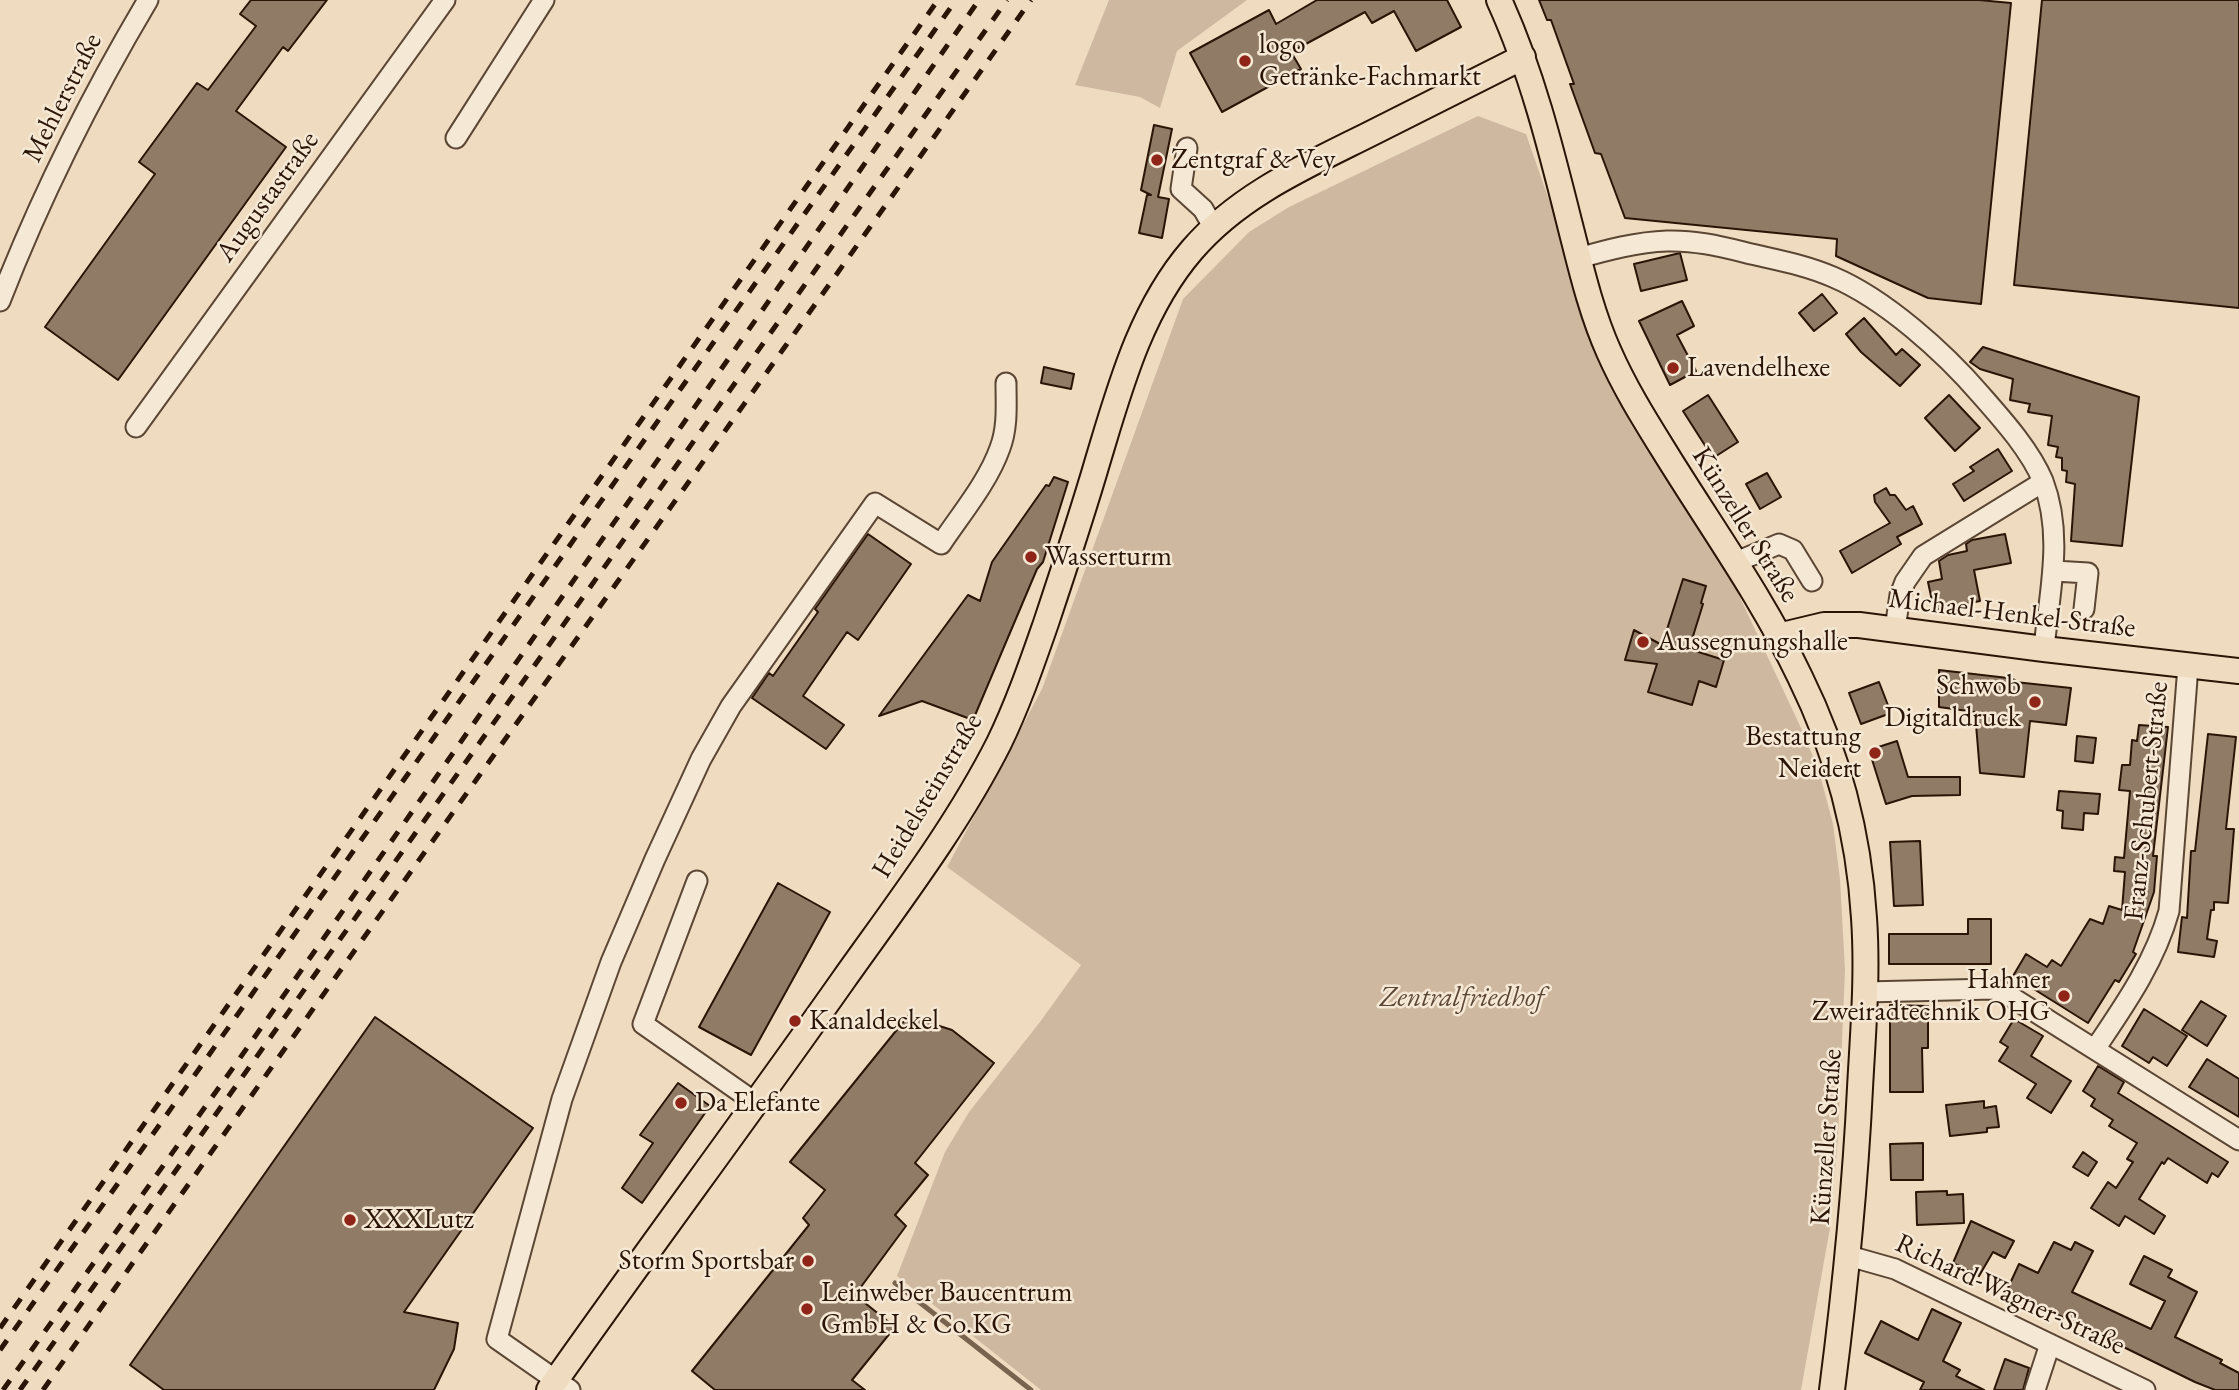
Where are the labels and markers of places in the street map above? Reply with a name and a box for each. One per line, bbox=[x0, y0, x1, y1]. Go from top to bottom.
place label: logo Getränke-Fachmarkt bbox=[1259, 28, 1481, 94]
marker: logo Getränke-Fachmarkt bbox=[1237, 53, 1253, 69]
place label: Zentgraf & Vey bbox=[1171, 143, 1336, 177]
marker: Zentgraf & Vey bbox=[1149, 152, 1165, 168]
place label: Lavendelhexe bbox=[1687, 351, 1830, 385]
marker: Lavendelhexe bbox=[1665, 360, 1681, 376]
place label: Wasserturm bbox=[1045, 540, 1172, 574]
marker: Wasserturm bbox=[1023, 549, 1039, 565]
place label: Aussegnungshalle bbox=[1657, 625, 1848, 659]
marker: Aussegnungshalle bbox=[1635, 634, 1651, 650]
place label: Schwob Digitaldruck bbox=[1885, 669, 2021, 735]
marker: Schwob Digitaldruck bbox=[2027, 694, 2043, 710]
place label: Bestattung Neidert bbox=[1745, 720, 1861, 786]
marker: Bestattung Neidert bbox=[1867, 745, 1883, 761]
place label: Hahner Zweiradtechnik OHG bbox=[1812, 963, 2050, 1029]
marker: Hahner Zweiradtechnik OHG bbox=[2056, 988, 2072, 1004]
place label: Kanaldeckel bbox=[809, 1004, 939, 1038]
marker: Kanaldeckel bbox=[787, 1013, 803, 1029]
place label: Da Elefante bbox=[695, 1086, 820, 1120]
marker: Da Elefante bbox=[673, 1095, 689, 1111]
place label: XXXLutz bbox=[364, 1203, 474, 1237]
marker: XXXLutz bbox=[342, 1212, 358, 1228]
place label: Storm Sportsbar bbox=[619, 1244, 794, 1278]
marker: Storm Sportsbar bbox=[800, 1253, 816, 1269]
place label: Leinweber Baucentrum GmbH & Co.KG bbox=[821, 1276, 1072, 1342]
marker: Leinweber Baucentrum GmbH & Co.KG bbox=[799, 1301, 815, 1317]

